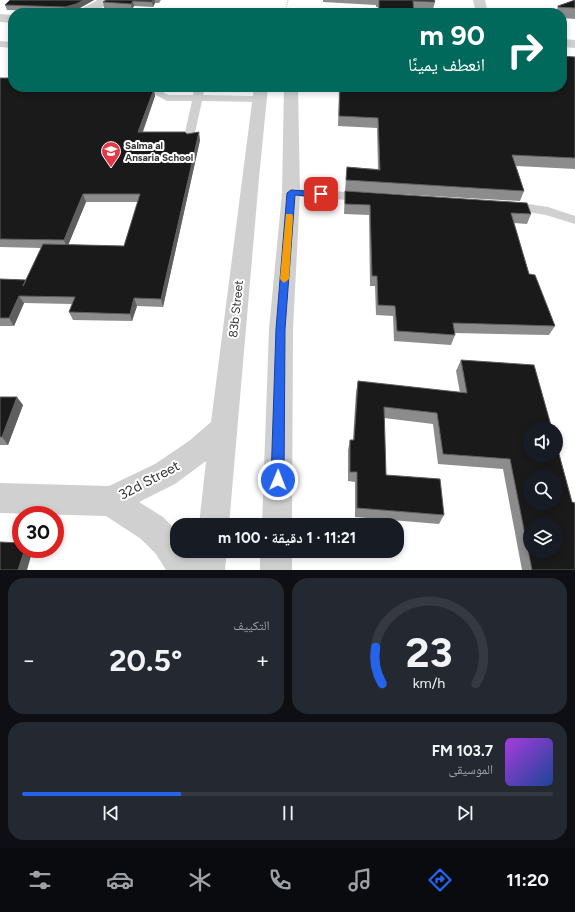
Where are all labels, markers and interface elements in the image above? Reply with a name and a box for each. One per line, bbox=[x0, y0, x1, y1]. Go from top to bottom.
text: 90 m bbox=[420, 18, 485, 52]
icon: right bbox=[499, 24, 551, 76]
text: انعطف يمينًا bbox=[408, 54, 485, 76]
place label: Salma al Ansaria School bbox=[125, 139, 193, 164]
school or university icon: Salma al Ansaria School bbox=[100, 140, 122, 168]
pin bbox=[304, 177, 338, 211]
icon: arrive bbox=[310, 183, 332, 205]
street label: 83b Street bbox=[226, 279, 246, 338]
map controls bbox=[523, 422, 563, 558]
button: sound bbox=[523, 422, 563, 462]
street label: 32d Street bbox=[116, 457, 183, 504]
position arrow bbox=[257, 459, 299, 501]
button: search bbox=[523, 470, 563, 510]
speed limit sign: 30 bbox=[12, 506, 64, 558]
button: layers bbox=[523, 518, 563, 558]
text: 11:21 · 1 دقيقة · 100 m bbox=[218, 529, 356, 547]
text: التكييف bbox=[233, 618, 270, 633]
text: 23 bbox=[406, 627, 453, 677]
text: 20.5° bbox=[109, 642, 182, 679]
text: − bbox=[22, 647, 36, 674]
text: + bbox=[256, 647, 270, 674]
text: km/h bbox=[413, 674, 446, 692]
text: 103.7 FM bbox=[432, 742, 493, 760]
text: الموسيقى bbox=[449, 762, 493, 777]
icon: previous bbox=[100, 802, 122, 824]
icon: pause bbox=[277, 802, 299, 824]
icon: next bbox=[454, 802, 476, 824]
icon: filters bbox=[26, 866, 54, 894]
icon: car bbox=[106, 866, 134, 894]
icon: climate bbox=[186, 866, 214, 894]
icon: phone bbox=[266, 866, 294, 894]
icon: music bbox=[346, 866, 374, 894]
icon: directions bbox=[426, 866, 454, 894]
text: 11:20 bbox=[506, 869, 549, 891]

